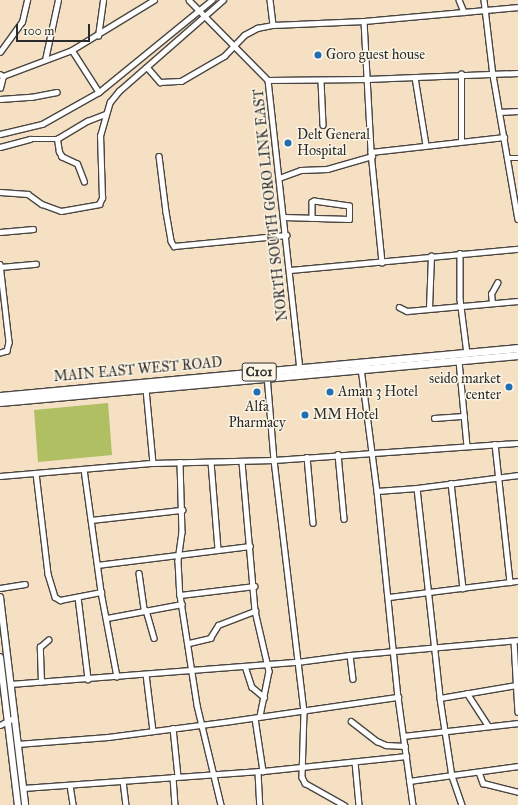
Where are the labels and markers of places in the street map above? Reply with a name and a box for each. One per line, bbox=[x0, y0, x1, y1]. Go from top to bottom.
place label: Goro guest house bbox=[326, 47, 425, 63]
marker: Goro guest house bbox=[313, 50, 323, 60]
place label: Delt General Hospital bbox=[297, 127, 370, 160]
marker: Delt General Hospital bbox=[282, 137, 294, 149]
place label: seido market center bbox=[429, 371, 501, 404]
marker: seido market center bbox=[504, 382, 514, 392]
place label: Aman 3 Hotel bbox=[338, 384, 418, 400]
marker: Alfa Pharmacy bbox=[252, 387, 262, 397]
marker: Aman 3 Hotel bbox=[325, 387, 335, 397]
place label: Alfa Pharmacy bbox=[228, 399, 286, 432]
place label: MM Hotel bbox=[313, 407, 379, 423]
marker: MM Hotel bbox=[300, 410, 310, 420]

